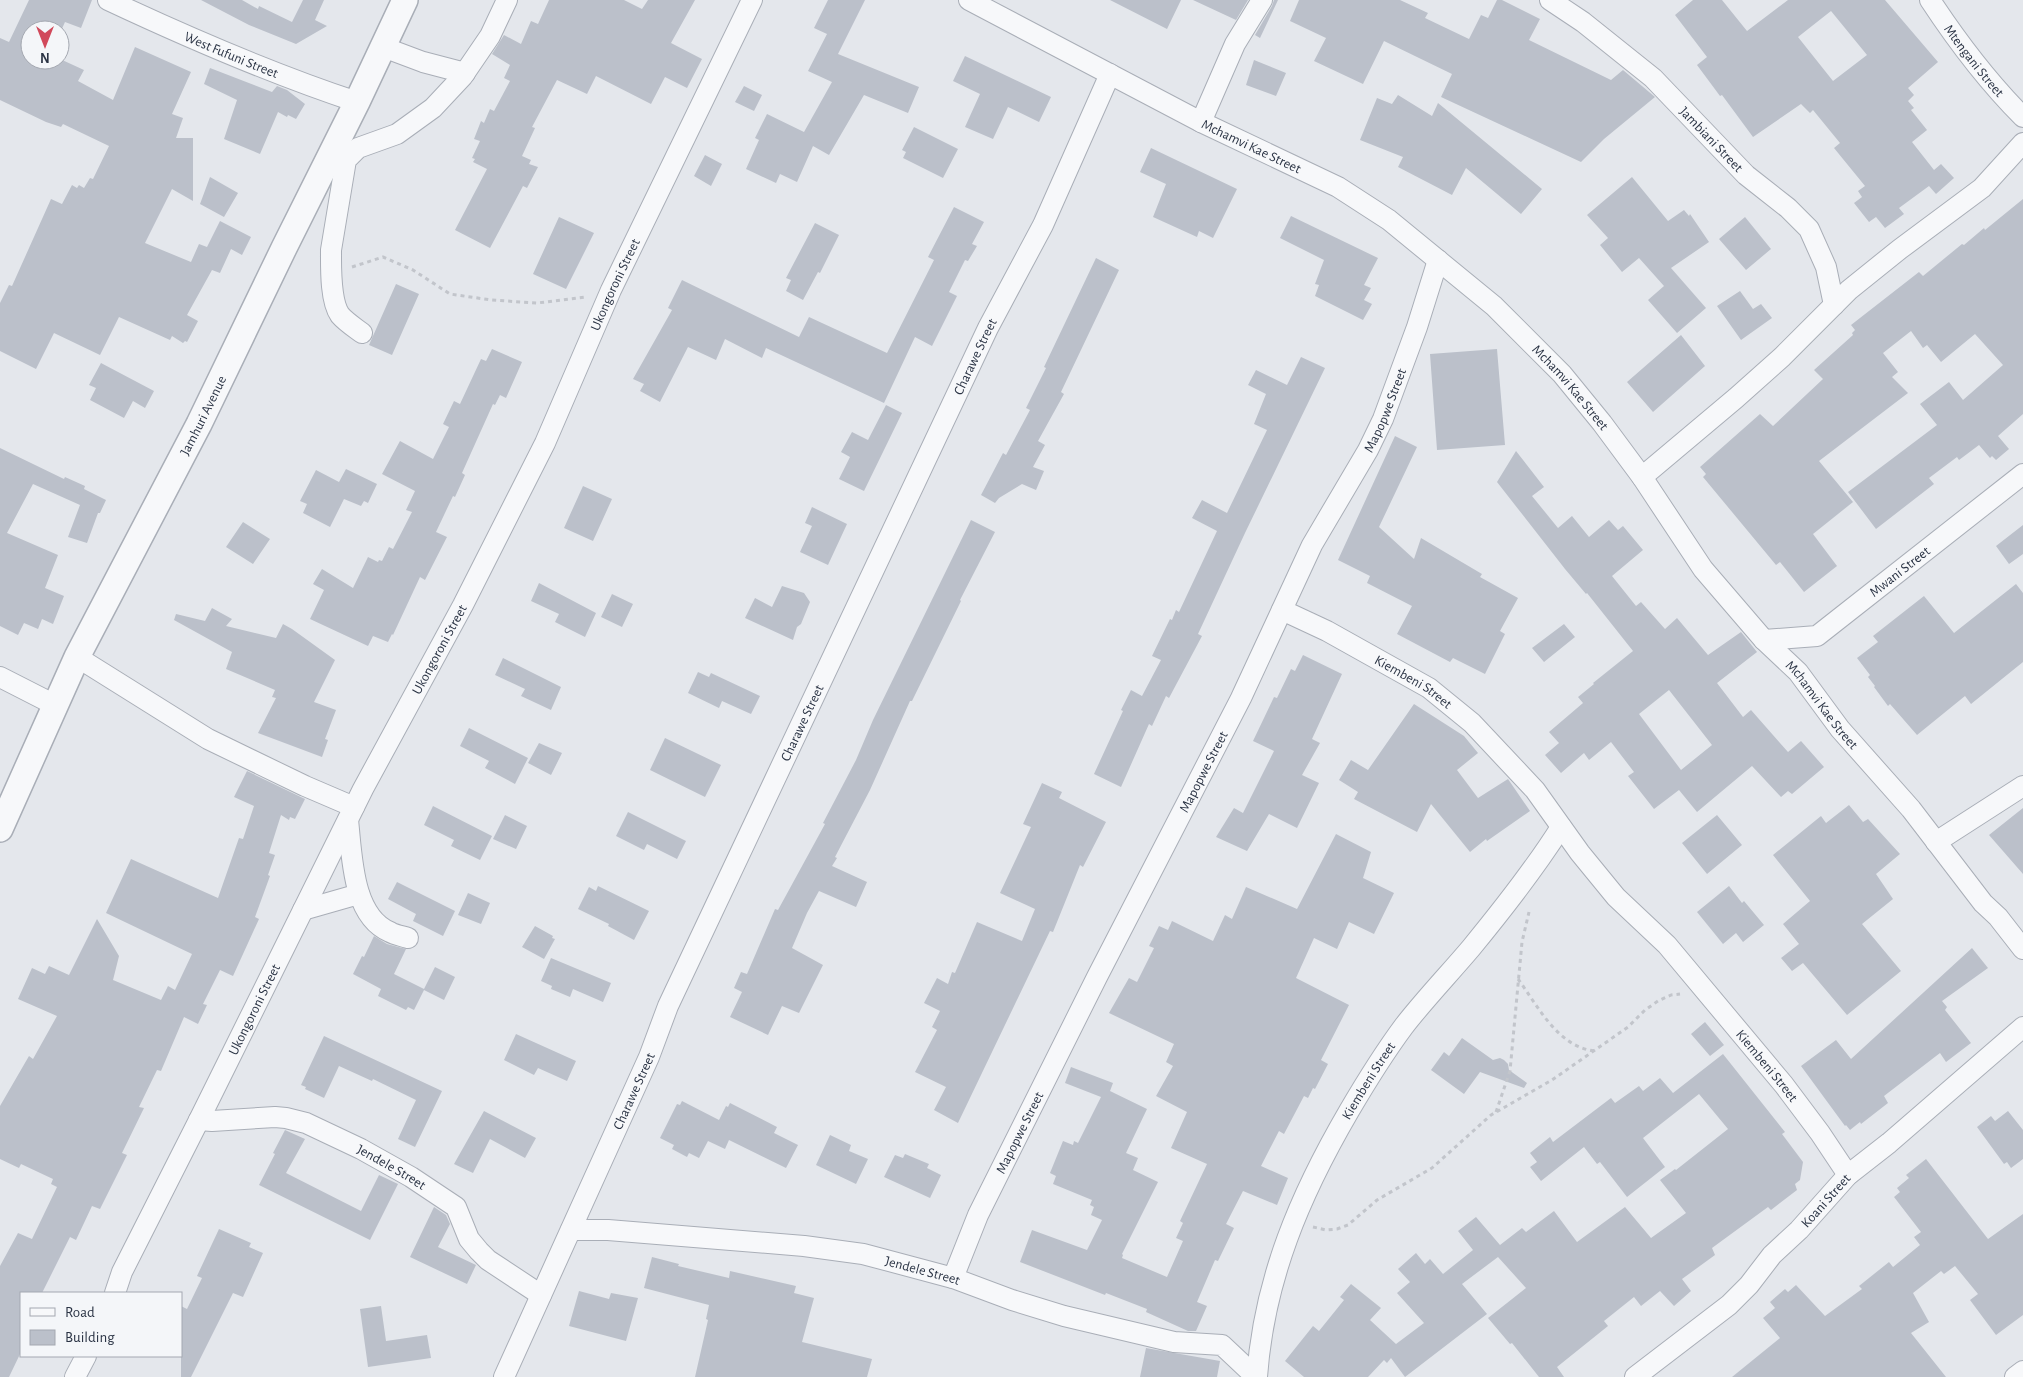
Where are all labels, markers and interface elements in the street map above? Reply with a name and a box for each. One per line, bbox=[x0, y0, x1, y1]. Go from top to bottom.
north arrow bbox=[20, 20, 70, 70]
street label: Mtengani Street bbox=[1941, 22, 2007, 100]
street label: West Fufuni Street bbox=[182, 30, 280, 81]
text: N bbox=[40, 50, 50, 64]
street label: Jambiani Street bbox=[1677, 105, 1746, 176]
street label: Mchamvi Kae Street bbox=[1199, 117, 1303, 177]
street label: Ukongoroni Street bbox=[588, 236, 643, 333]
street label: Charawe Street bbox=[952, 316, 1000, 397]
street label: Mchamvi Kae Street bbox=[1529, 343, 1611, 433]
street label: Mapopwe Street bbox=[1362, 366, 1409, 455]
street label: Jamhuri Avenue bbox=[178, 374, 229, 458]
street label: Mwani Street bbox=[1867, 544, 1933, 600]
street label: Ukongoroni Street bbox=[410, 602, 470, 697]
street label: Kiembeni Street bbox=[1372, 653, 1455, 712]
street label: Mchamvi Kae Street bbox=[1783, 658, 1861, 752]
street label: Charawe Street bbox=[779, 682, 827, 763]
street label: Mapopwe Street bbox=[1177, 729, 1231, 815]
street label: Ukongoroni Street bbox=[226, 962, 283, 1058]
street label: Kiembeni Street bbox=[1733, 1028, 1800, 1105]
street label: Kiembeni Street bbox=[1340, 1039, 1399, 1122]
street label: Charawe Street bbox=[611, 1051, 658, 1132]
street label: Mapopwe Street bbox=[994, 1089, 1047, 1176]
street label: Jendele Street bbox=[355, 1142, 428, 1193]
street label: Koani Street bbox=[1799, 1171, 1854, 1230]
street label: Jendele Street bbox=[884, 1254, 962, 1288]
legend bbox=[20, 1292, 182, 1357]
text: Road bbox=[65, 1305, 95, 1320]
text: Building bbox=[65, 1330, 115, 1345]

